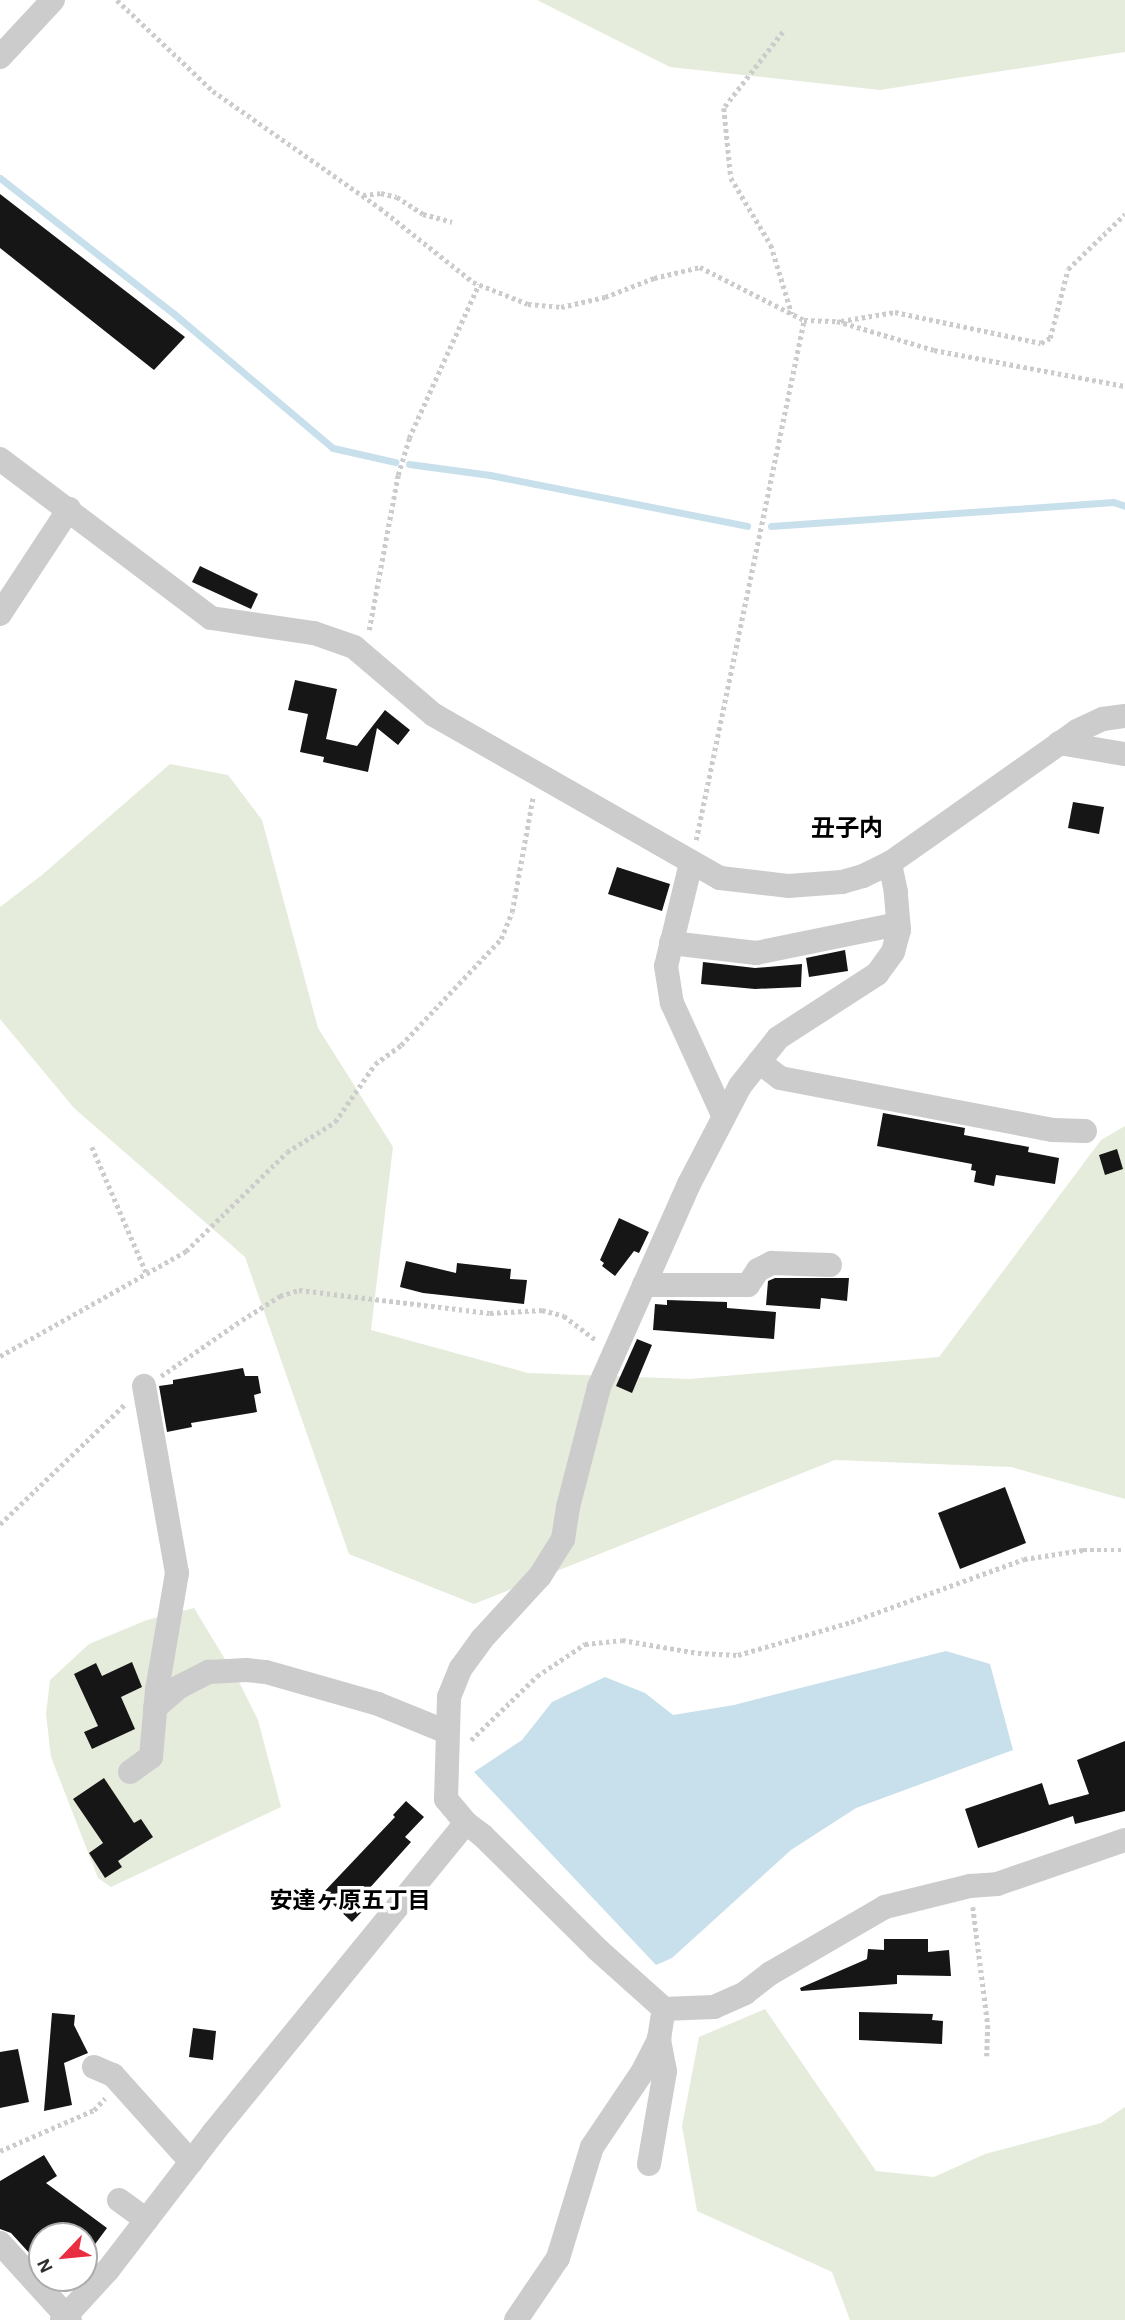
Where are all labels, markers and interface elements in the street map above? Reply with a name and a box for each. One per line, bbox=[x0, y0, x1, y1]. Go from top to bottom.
district label: 丑子内 bbox=[811, 816, 883, 844]
district label: 安達ヶ原五丁目 bbox=[270, 1888, 430, 1916]
north arrow bbox=[28, 2222, 98, 2292]
text: N bbox=[34, 2255, 57, 2276]

